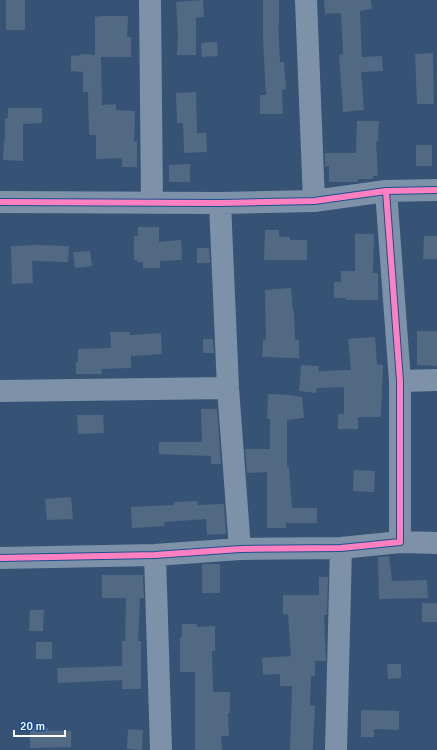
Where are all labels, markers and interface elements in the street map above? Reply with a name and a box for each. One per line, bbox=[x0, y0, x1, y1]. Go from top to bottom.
scale bar bbox=[14, 712, 65, 738]
text: 20 m bbox=[20, 719, 45, 734]

